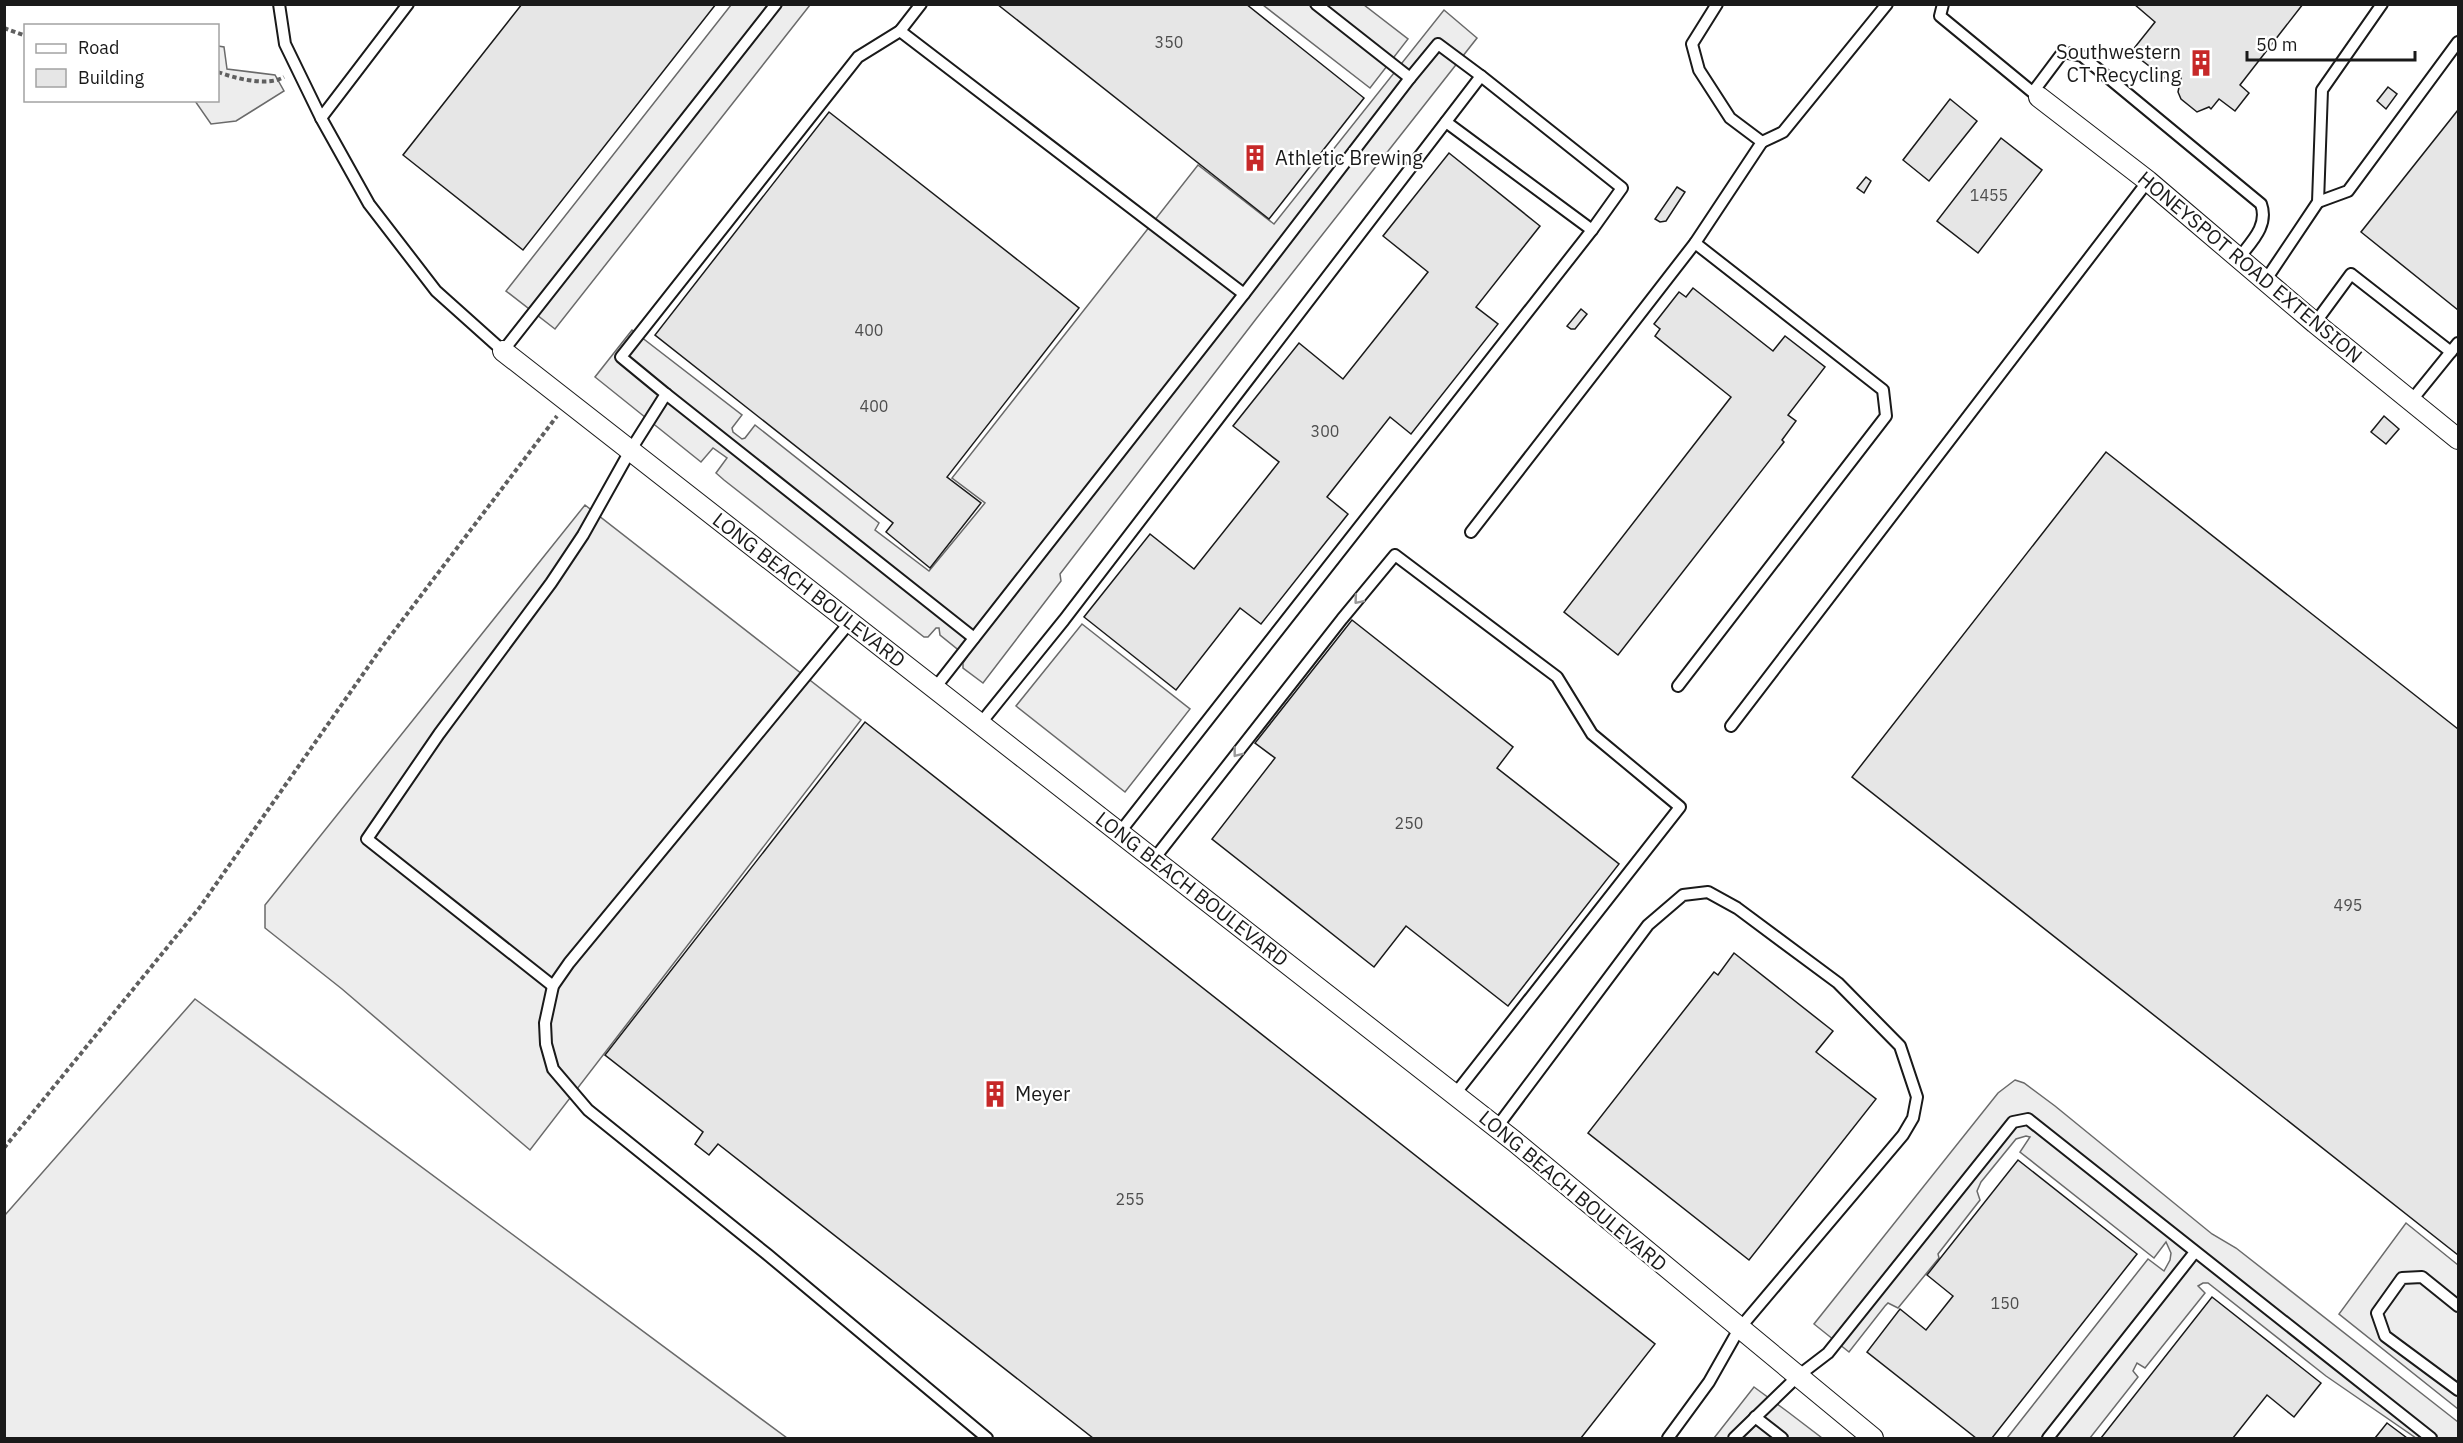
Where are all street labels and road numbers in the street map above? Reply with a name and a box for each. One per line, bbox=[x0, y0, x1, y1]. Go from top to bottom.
street label: HONEYSPOT ROAD EXTENSION bbox=[2132, 165, 2368, 369]
street label: LONG BEACH BOULEVARD bbox=[707, 506, 911, 673]
street label: LONG BEACH BOULEVARD bbox=[1090, 805, 1294, 972]
street label: LONG BEACH BOULEVARD bbox=[1474, 1104, 1673, 1277]

